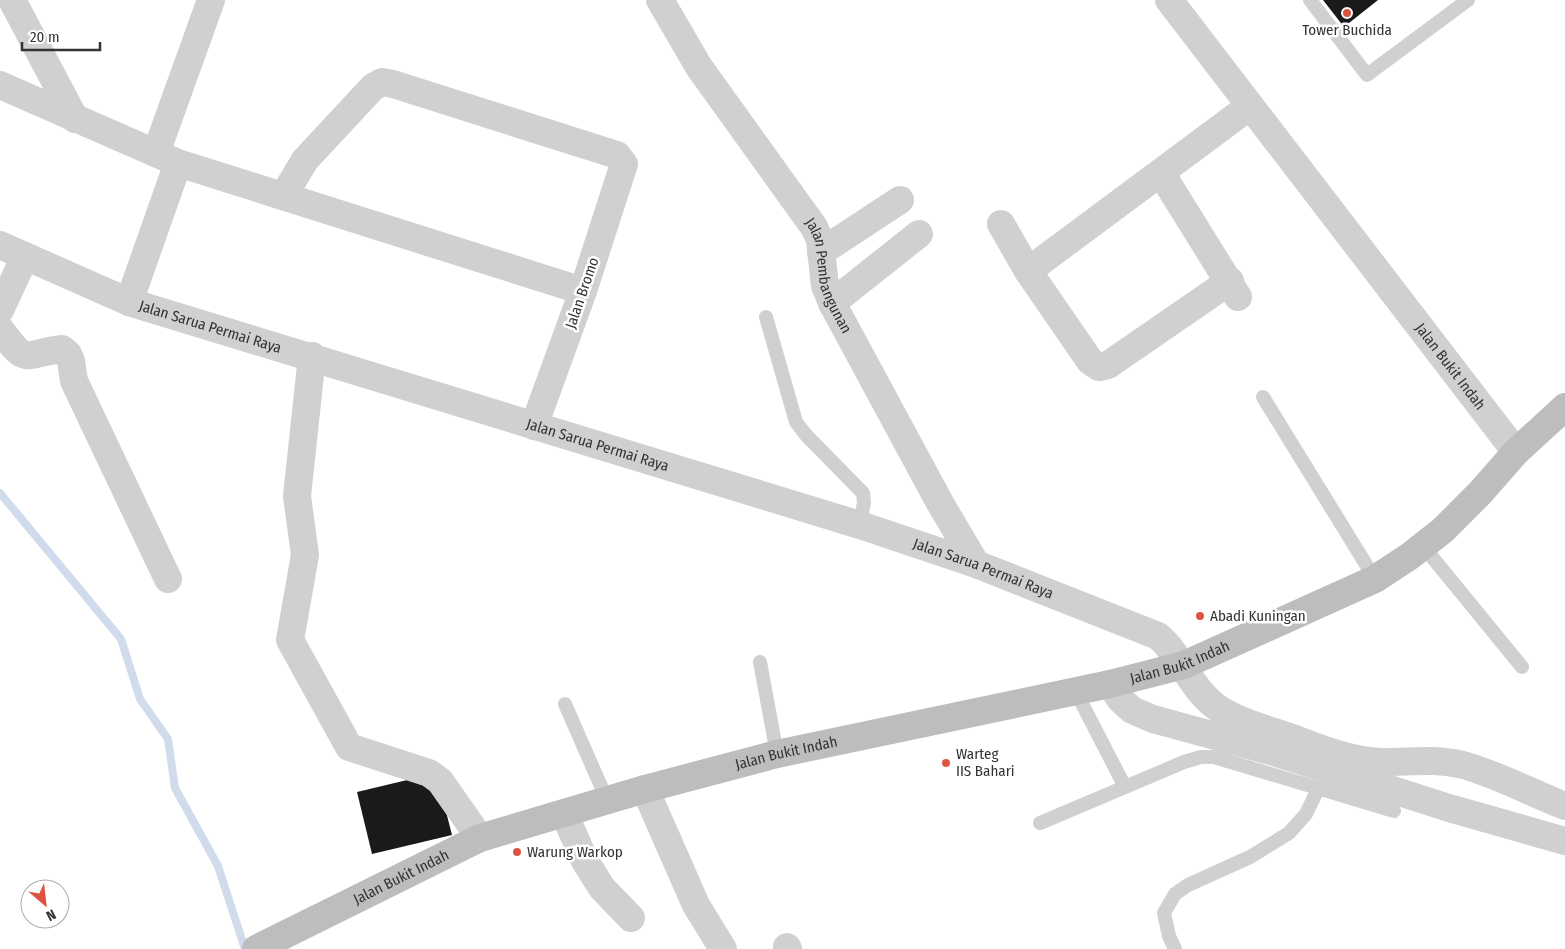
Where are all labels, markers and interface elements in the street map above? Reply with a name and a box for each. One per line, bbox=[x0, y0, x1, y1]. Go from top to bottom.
marker: Tower Buchida bbox=[1341, 7, 1353, 19]
scale bar bbox=[22, 20, 100, 52]
place label: Tower Buchida bbox=[1302, 21, 1392, 39]
text: 20 m bbox=[30, 28, 60, 46]
street label: Jalan Pembangunan bbox=[801, 214, 856, 336]
street label: Jalan Bromo bbox=[561, 255, 603, 331]
street label: Jalan Sarua Permai Raya bbox=[137, 297, 284, 357]
street label: Jalan Bukit Indah bbox=[1411, 320, 1489, 413]
street label: Jalan Sarua Permai Raya bbox=[524, 415, 671, 475]
street label: Jalan Sarua Permai Raya bbox=[911, 535, 1056, 603]
place label: Abadi Kuningan bbox=[1210, 607, 1306, 625]
marker: Abadi Kuningan bbox=[1194, 610, 1206, 622]
street label: Jalan Bukit Indah bbox=[1128, 637, 1232, 688]
street label: Jalan Bukit Indah bbox=[733, 733, 839, 774]
place label: Warteg IIS Bahari bbox=[956, 745, 1015, 780]
marker: Warteg IIS Bahari bbox=[940, 757, 952, 769]
place label: Warung Warkop bbox=[527, 843, 623, 861]
street label: Jalan Bukit Indah bbox=[350, 846, 452, 908]
marker: Warung Warkop bbox=[511, 846, 523, 858]
north arrow bbox=[20, 879, 70, 929]
text: N bbox=[43, 906, 59, 925]

